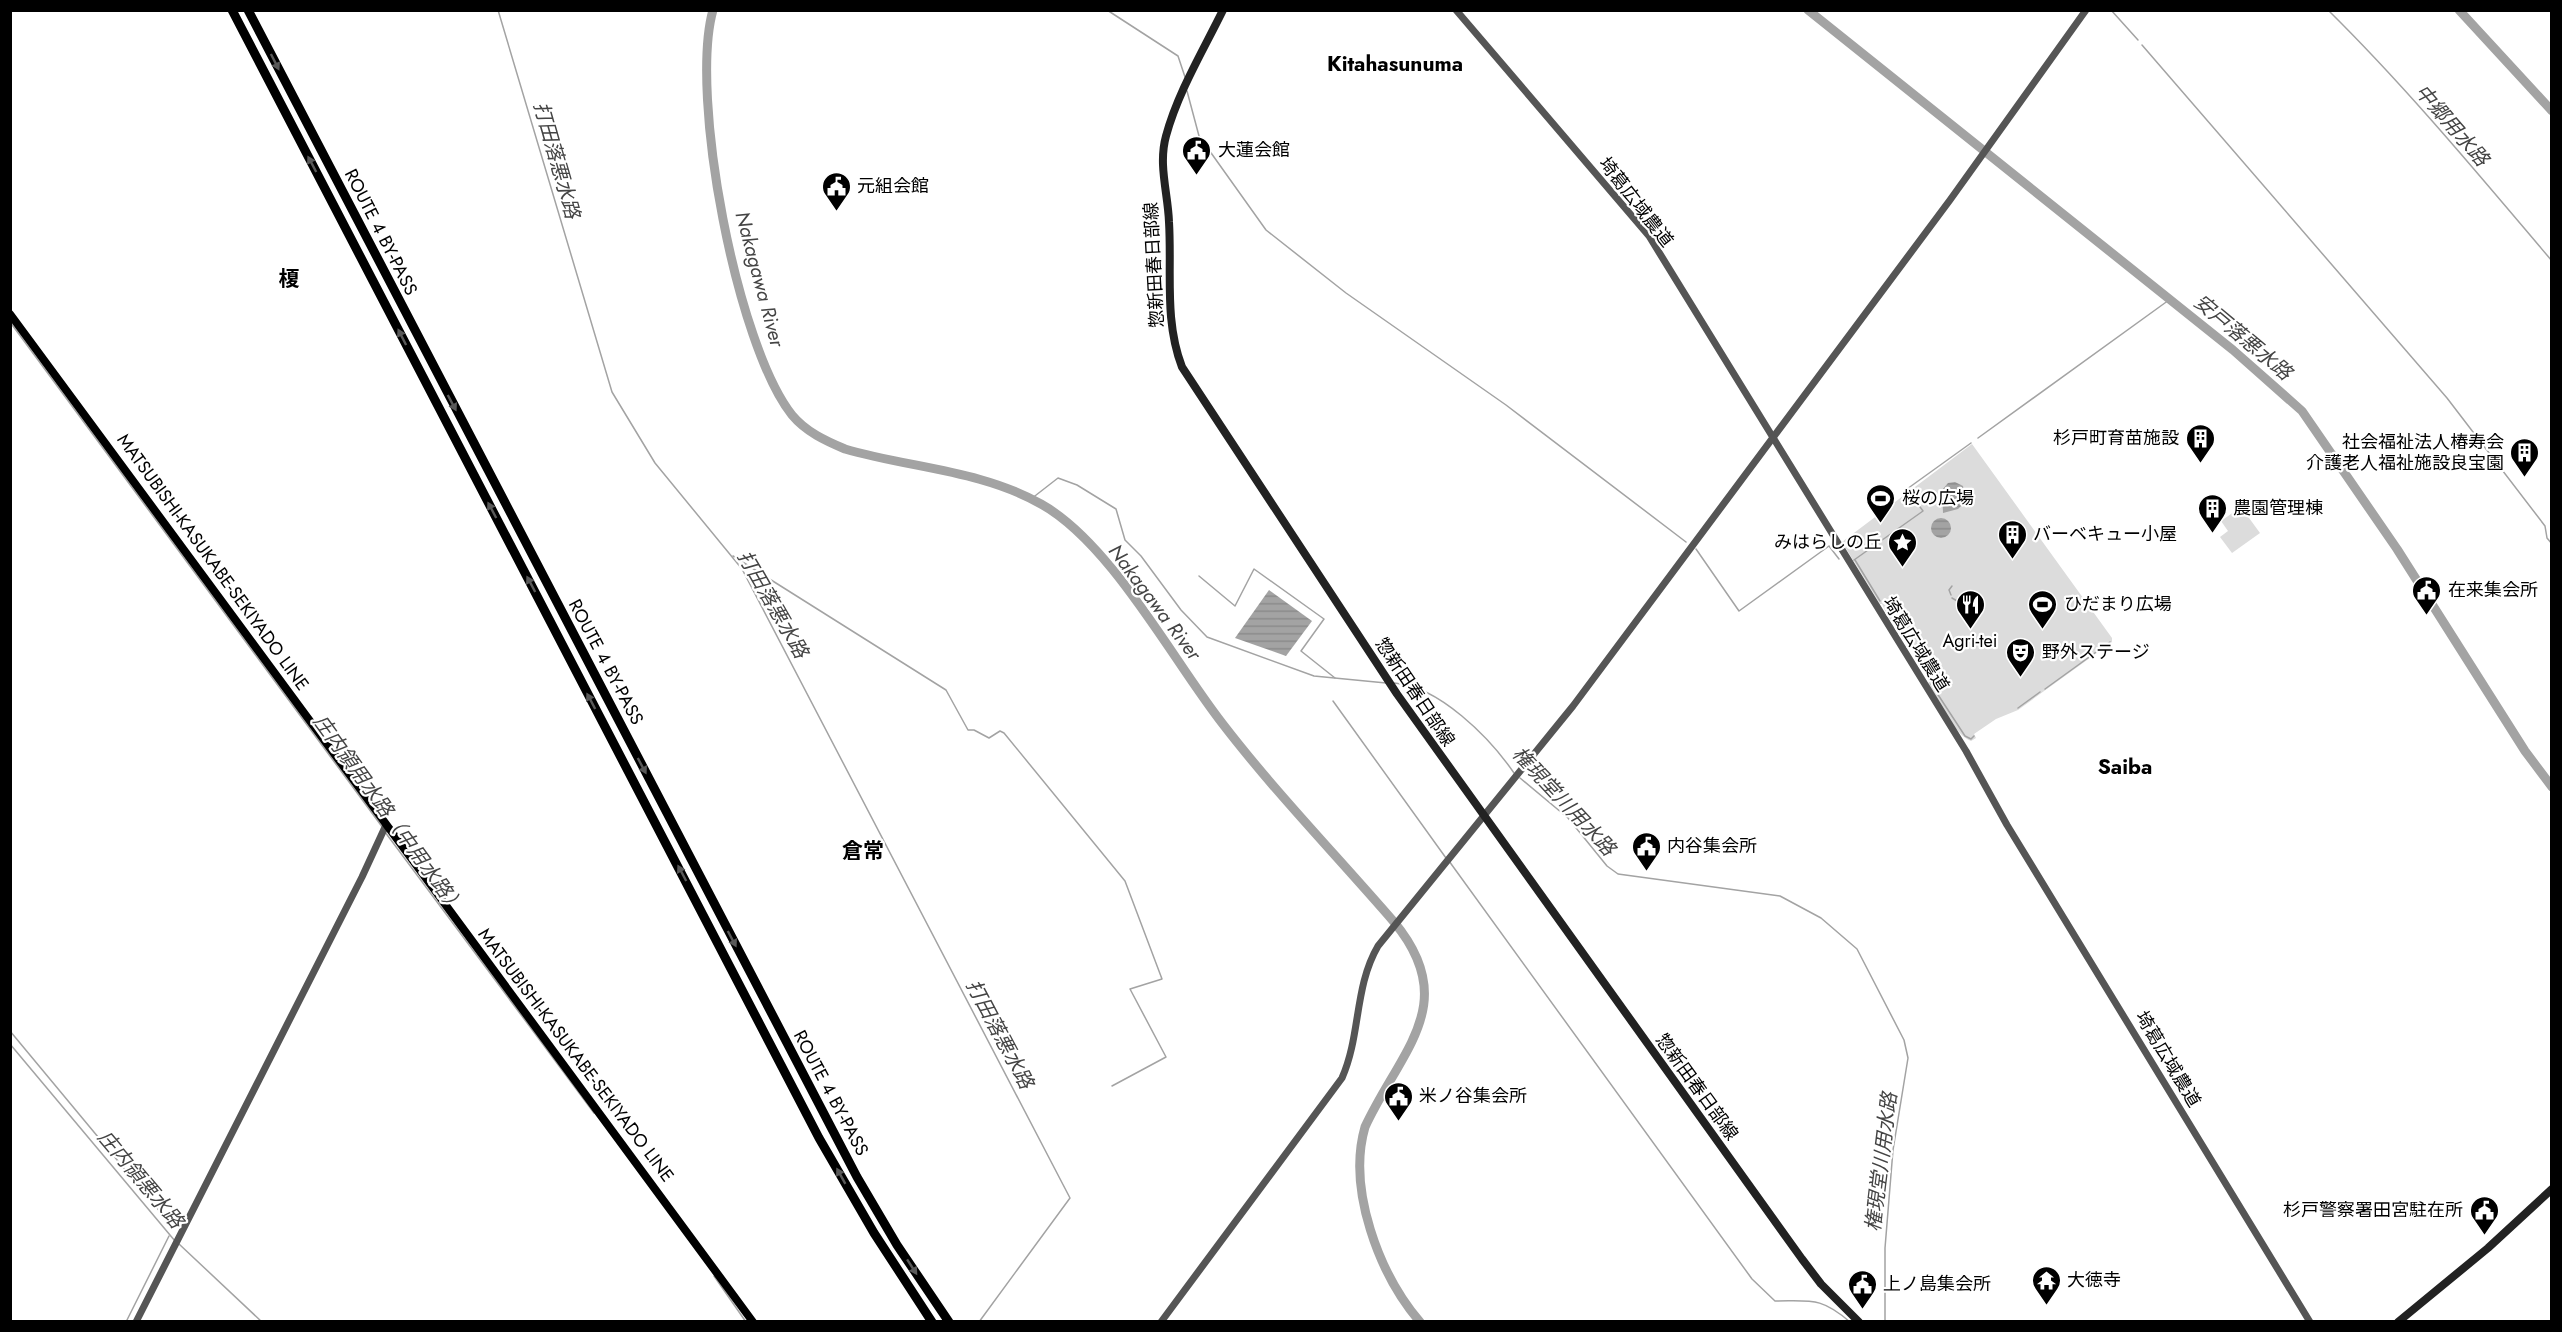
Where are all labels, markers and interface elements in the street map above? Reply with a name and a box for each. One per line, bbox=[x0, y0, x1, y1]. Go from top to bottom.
district label: Kitahasunuma bbox=[1327, 49, 1463, 79]
one-way arrow bbox=[270, 54, 279, 71]
water label: 中郷用水路 bbox=[2408, 78, 2497, 174]
water label: 打田落悪水路 bbox=[526, 98, 588, 224]
public building icon: 大蓮会館 bbox=[1181, 134, 1213, 176]
place label: 大蓮会館 bbox=[1218, 137, 1290, 163]
street label: 埼葛広域農道 bbox=[1593, 151, 1679, 253]
one-way arrow bbox=[307, 155, 317, 172]
street label: ROUTE 4 BY-PASS bbox=[338, 164, 424, 300]
public building icon: 元組会館 bbox=[820, 170, 852, 212]
place label: 元組会館 bbox=[857, 173, 929, 199]
street label: 惣新田春日部線 bbox=[1138, 201, 1170, 329]
water label: Nakagawa River bbox=[728, 208, 792, 351]
district label: 榎 bbox=[279, 264, 300, 294]
water label: 安戸落悪水路 bbox=[2187, 288, 2299, 388]
one-way arrow bbox=[397, 328, 407, 345]
one-way arrow bbox=[447, 395, 457, 412]
building icon: 杉戸町育苗施設 bbox=[2184, 422, 2216, 464]
place label: 杉戸町育苗施設 bbox=[2053, 425, 2179, 451]
street label: MATSUBISHI-KASUKABE-SEKIYADO LINE bbox=[111, 428, 315, 696]
place label: 社会福祉法人椿寿会 介護老人福祉施設良宝園 bbox=[2306, 429, 2504, 476]
building icon: 社会福祉法人椿寿会 介護老人福祉施設良宝園 bbox=[2509, 436, 2541, 478]
sports icon: 桜の広場 bbox=[1865, 482, 1897, 524]
place label: 桜の広場 bbox=[1902, 485, 1974, 511]
building icon: 農園管理棟 bbox=[2196, 492, 2228, 534]
place label: 農園管理棟 bbox=[2233, 495, 2323, 521]
one-way arrow bbox=[487, 501, 497, 518]
building icon: バーベキュー小屋 bbox=[1996, 518, 2028, 560]
place label: バーベキュー小屋 bbox=[2033, 521, 2177, 547]
place icon: みはらしの丘 bbox=[1887, 526, 1919, 568]
place label: みはらしの丘 bbox=[1774, 529, 1882, 555]
water label: Nakagawa River bbox=[1101, 538, 1209, 668]
water label: 打田落悪水路 bbox=[730, 545, 816, 665]
public building icon: 在来集会所 bbox=[2411, 574, 2443, 616]
one-way arrow bbox=[526, 576, 536, 593]
place label: 在来集会所 bbox=[2448, 577, 2538, 603]
restaurant icon: Agri-tei bbox=[1954, 588, 1986, 630]
sports icon: ひだまり広場 bbox=[2027, 588, 2059, 630]
street label: 埼葛広域農道 bbox=[1876, 591, 1956, 697]
place label: ひだまり広場 bbox=[2064, 591, 2172, 617]
street label: ROUTE 4 BY-PASS bbox=[562, 595, 650, 729]
place label: Agri-tei bbox=[1942, 628, 1998, 654]
street label: 惣新田春日部線 bbox=[1369, 633, 1461, 751]
theatre icon: 野外ステージ bbox=[2005, 636, 2037, 678]
place label: 野外ステージ bbox=[2042, 639, 2150, 665]
one-way arrow bbox=[587, 692, 596, 709]
water label: 庄内領用水路（中用水路） bbox=[306, 709, 471, 920]
water label: 権現堂川用水路 bbox=[1505, 740, 1623, 864]
district label: Saiba bbox=[2098, 752, 2152, 782]
one-way arrow bbox=[637, 758, 647, 775]
public building icon: 内谷集会所 bbox=[1630, 830, 1662, 872]
place label: 内谷集会所 bbox=[1667, 833, 1757, 859]
district label: 倉常 bbox=[842, 836, 884, 866]
one-way arrow bbox=[677, 865, 687, 882]
street label: MATSUBISHI-KASUKABE-SEKIYADO LINE bbox=[472, 923, 680, 1187]
one-way arrow bbox=[727, 931, 737, 948]
water label: 打田落悪水路 bbox=[959, 974, 1041, 1096]
street label: 埼葛広域農道 bbox=[2129, 1006, 2207, 1112]
street label: ROUTE 4 BY-PASS bbox=[787, 1026, 875, 1160]
street label: 惣新田春日部線 bbox=[1649, 1028, 1745, 1146]
public building icon: 米ノ谷集会所 bbox=[1382, 1080, 1414, 1122]
place label: 米ノ谷集会所 bbox=[1419, 1083, 1527, 1109]
water label: 権現堂川用水路 bbox=[1859, 1089, 1905, 1233]
water label: 庄内領悪水路 bbox=[91, 1124, 192, 1236]
one-way arrow bbox=[836, 1167, 846, 1184]
public building icon: 杉戸警察署田宮駐在所 bbox=[2468, 1194, 2500, 1236]
place label: 杉戸警察署田宮駐在所 bbox=[2283, 1197, 2463, 1223]
one-way arrow bbox=[906, 1259, 918, 1275]
temple icon: 大徳寺 bbox=[2030, 1264, 2062, 1306]
place label: 大徳寺 bbox=[2067, 1267, 2121, 1293]
public building icon: 上ノ島集会所 bbox=[1846, 1268, 1878, 1310]
place label: 上ノ島集会所 bbox=[1883, 1271, 1991, 1297]

